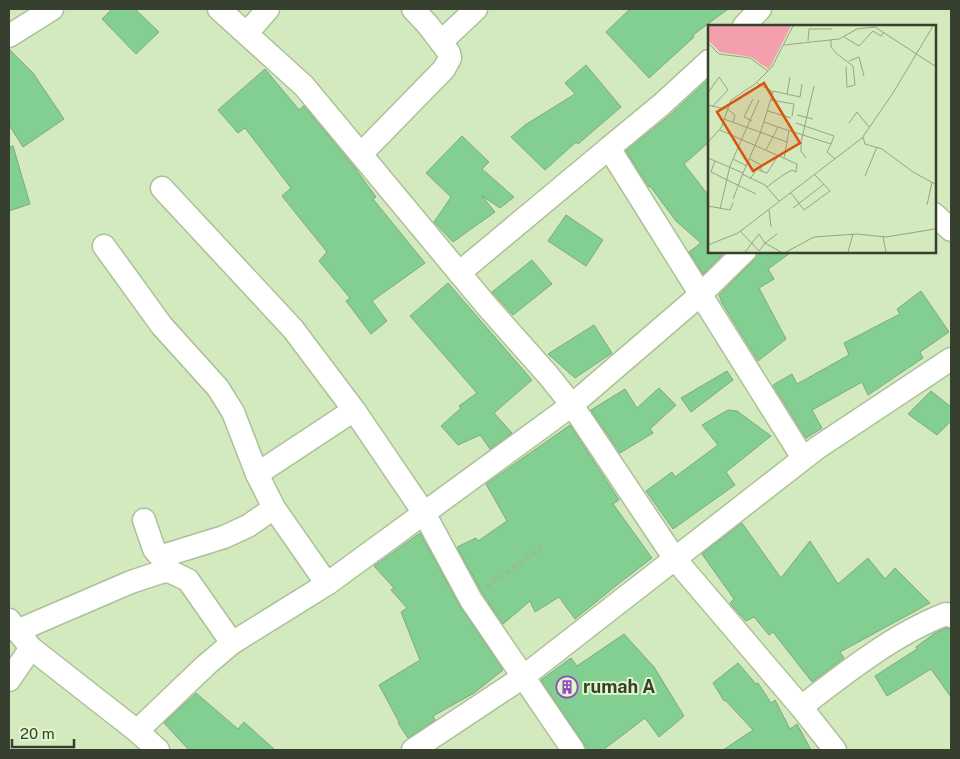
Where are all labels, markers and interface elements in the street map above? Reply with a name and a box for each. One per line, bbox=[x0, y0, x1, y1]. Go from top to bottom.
inset map bbox=[708, 25, 935, 252]
building icon: rumah A bbox=[555, 675, 579, 699]
place label: rumah A bbox=[583, 676, 655, 697]
scale bar bbox=[12, 716, 75, 748]
text: 20 m bbox=[20, 725, 55, 742]

